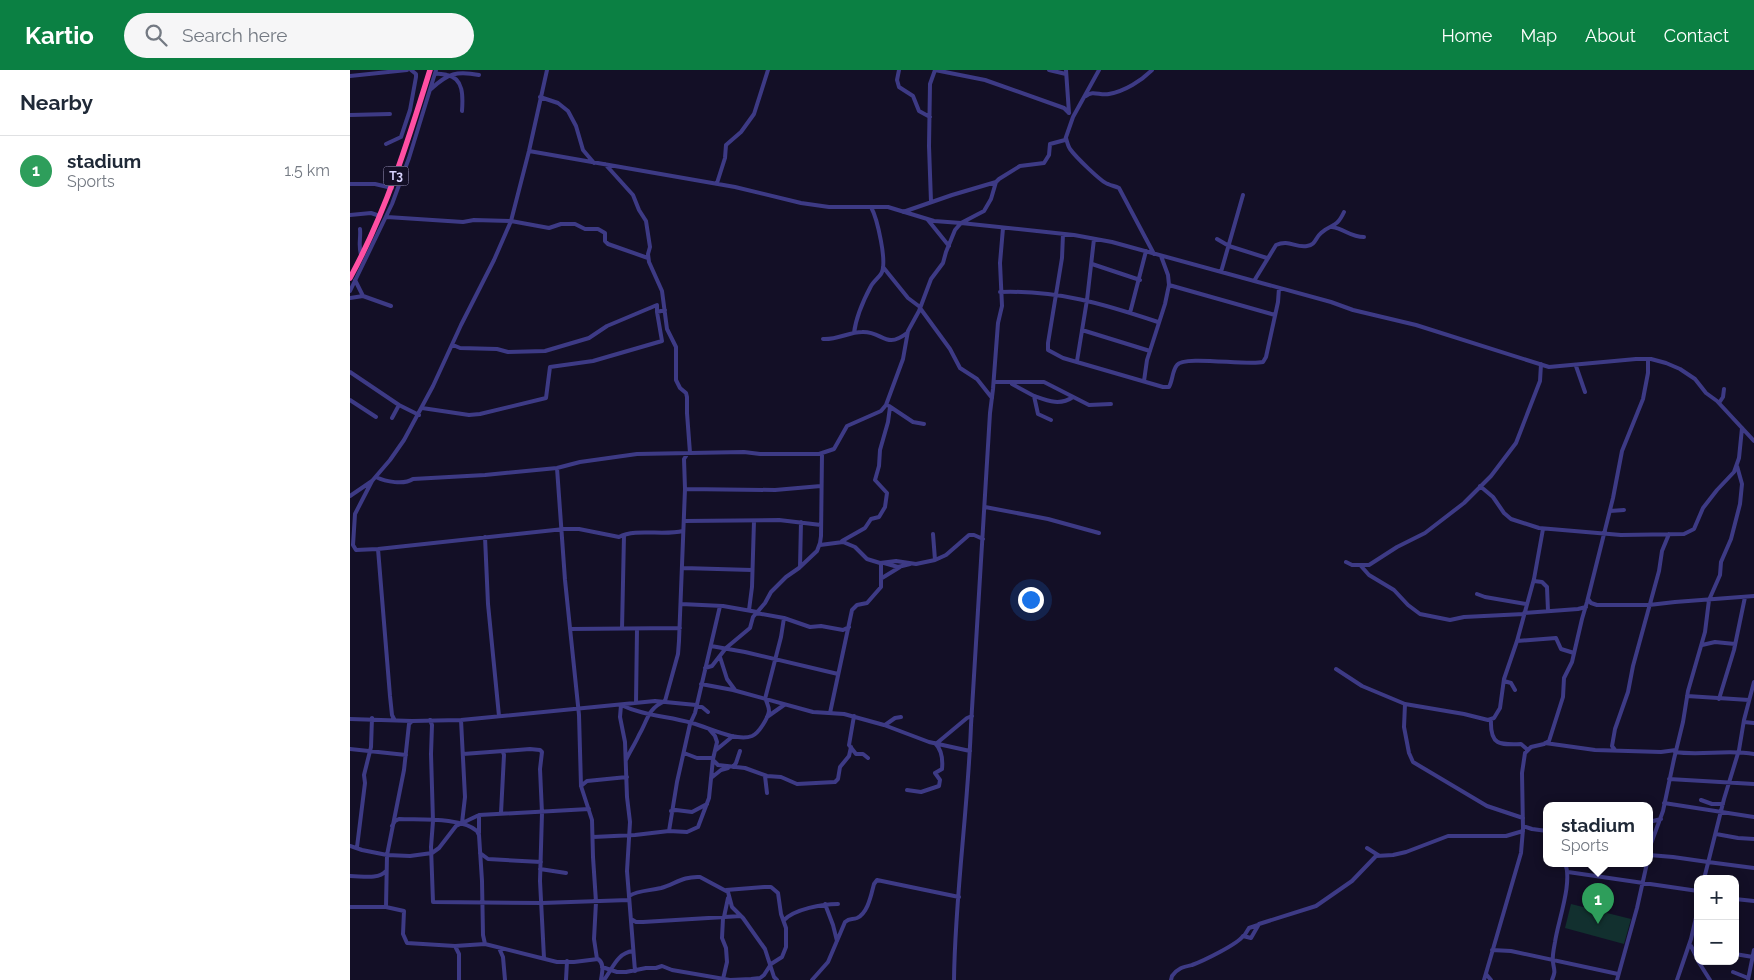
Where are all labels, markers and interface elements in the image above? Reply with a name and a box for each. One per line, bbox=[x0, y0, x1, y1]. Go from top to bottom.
search box bbox=[124, 13, 474, 58]
text: Kartio bbox=[25, 21, 94, 50]
icon: search bbox=[142, 21, 170, 49]
text: Search here bbox=[182, 24, 287, 46]
text: Home bbox=[1441, 25, 1492, 46]
text: Map bbox=[1520, 25, 1557, 46]
text: About bbox=[1585, 25, 1636, 46]
text: Contact bbox=[1664, 25, 1729, 46]
text: Nearby bbox=[20, 90, 93, 115]
text: stadium bbox=[67, 150, 141, 172]
text: 1 bbox=[32, 161, 40, 180]
text: 1.5 km bbox=[284, 161, 330, 180]
road number: T3 bbox=[384, 166, 408, 185]
text: Sports bbox=[67, 172, 115, 191]
your location bbox=[1018, 587, 1044, 613]
popup bbox=[1543, 802, 1653, 867]
text: stadium bbox=[1561, 814, 1635, 836]
text: Sports bbox=[1561, 836, 1609, 855]
map controls bbox=[1694, 875, 1739, 965]
button: + bbox=[1694, 875, 1739, 920]
pin: 1 bbox=[1582, 883, 1614, 924]
button: − bbox=[1694, 920, 1739, 965]

